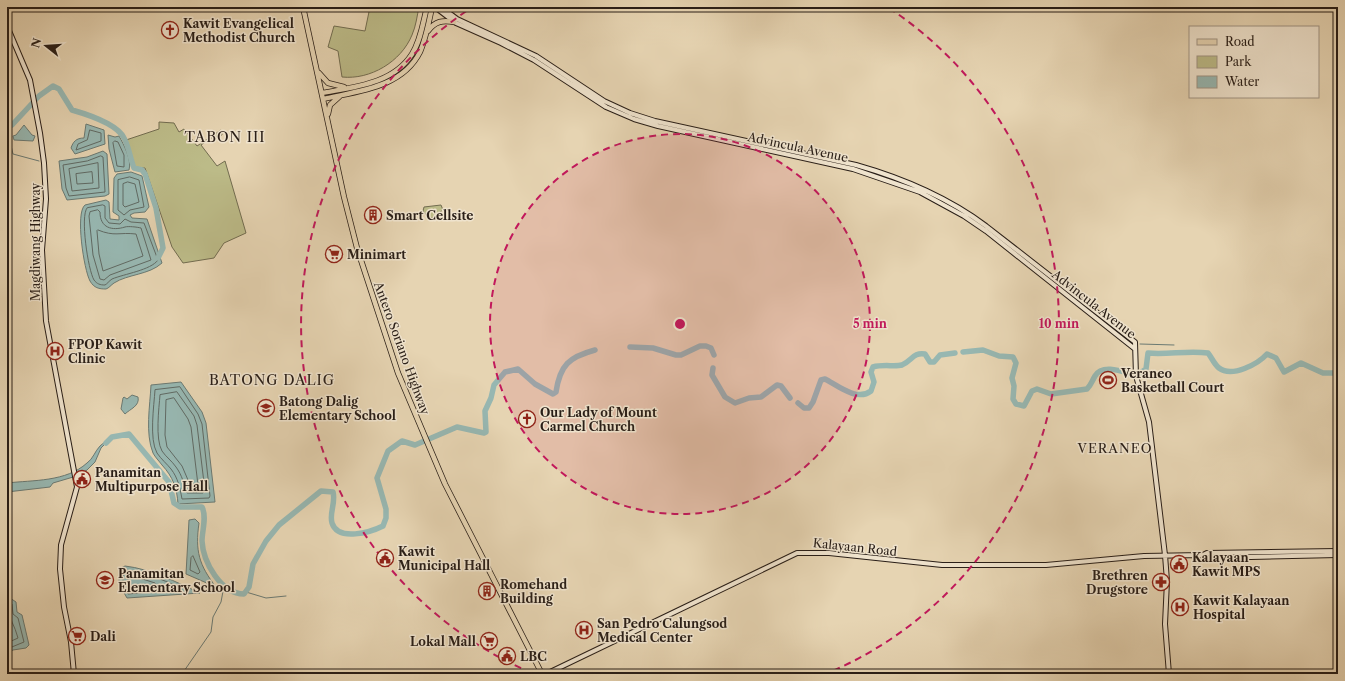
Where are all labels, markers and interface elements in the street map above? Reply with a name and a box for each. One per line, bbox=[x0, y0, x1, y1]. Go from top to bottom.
place label: Kawit Evangelical Methodist Church bbox=[183, 16, 296, 45]
church icon: Kawit Evangelical Methodist Church bbox=[160, 20, 180, 40]
north arrow bbox=[26, 26, 66, 66]
legend bbox=[1189, 26, 1319, 98]
text: Road bbox=[1225, 34, 1255, 49]
text: N bbox=[28, 36, 45, 50]
text: Park bbox=[1225, 54, 1252, 69]
text: Water bbox=[1224, 74, 1259, 89]
district label: TABON III bbox=[184, 128, 266, 146]
street label: Advincula Avenue bbox=[745, 129, 850, 165]
street label: Magdiwang Highway bbox=[28, 183, 43, 301]
building icon: Smart Cellsite bbox=[363, 205, 383, 225]
place label: Smart Cellsite bbox=[386, 208, 473, 223]
supermarket icon: Minimart bbox=[324, 244, 344, 264]
place label: Minimart bbox=[347, 247, 406, 262]
street label: Advincula Avenue bbox=[1048, 266, 1139, 342]
street label: Antero Soriano Highway bbox=[371, 279, 433, 417]
text: 5 min bbox=[853, 316, 888, 331]
text: 10 min bbox=[1039, 316, 1080, 331]
centre of rings bbox=[673, 317, 687, 331]
place label: FPOP Kawit Clinic bbox=[68, 337, 142, 366]
hospital icon: FPOP Kawit Clinic bbox=[45, 341, 65, 361]
place label: Veraneo Basketball Court bbox=[1120, 366, 1224, 395]
sports icon: Veraneo Basketball Court bbox=[1098, 370, 1118, 390]
district label: BATONG DALIG bbox=[209, 371, 335, 389]
place label: Batong Dalig Elementary School bbox=[279, 394, 396, 423]
school or university icon: Batong Dalig Elementary School bbox=[256, 398, 276, 418]
place label: Our Lady of Mount Carmel Church bbox=[540, 405, 657, 434]
church icon: Our Lady of Mount Carmel Church bbox=[517, 409, 537, 429]
district label: VERANEO bbox=[1077, 440, 1152, 456]
place label: Panamitan Multipurpose Hall bbox=[95, 465, 208, 494]
public building icon: Panamitan Multipurpose Hall bbox=[72, 469, 92, 489]
street label: Kalayaan Road bbox=[812, 535, 899, 559]
place label: Kawit Municipal Hall bbox=[398, 544, 490, 573]
public building icon: Kawit Municipal Hall bbox=[375, 548, 395, 568]
place label: Kalayaan Kawit MPS bbox=[1192, 550, 1261, 579]
public building icon: Kalayaan Kawit MPS bbox=[1169, 554, 1189, 574]
place label: Panamitan Elementary School bbox=[118, 566, 235, 595]
place label: Brethren Drugstore bbox=[1086, 568, 1149, 597]
school or university icon: Panamitan Elementary School bbox=[95, 570, 115, 590]
pharmacy icon: Brethren Drugstore bbox=[1151, 572, 1171, 592]
place label: Romehand Building bbox=[500, 577, 567, 606]
building icon: Romehand Building bbox=[477, 581, 497, 601]
place label: Kawit Kalayaan Hospital bbox=[1193, 593, 1290, 622]
hospital icon: Kawit Kalayaan Hospital bbox=[1170, 597, 1190, 617]
place label: San Pedro Calungsod Medical Center bbox=[597, 616, 727, 645]
hospital icon: San Pedro Calungsod Medical Center bbox=[574, 620, 594, 640]
supermarket icon: Dali bbox=[67, 626, 87, 646]
place label: Dali bbox=[90, 629, 117, 644]
supermarket icon: Lokal Mall bbox=[479, 631, 499, 651]
place label: Lokal Mall bbox=[410, 634, 476, 649]
public building icon: LBC bbox=[497, 646, 517, 666]
place label: LBC bbox=[520, 649, 547, 664]

